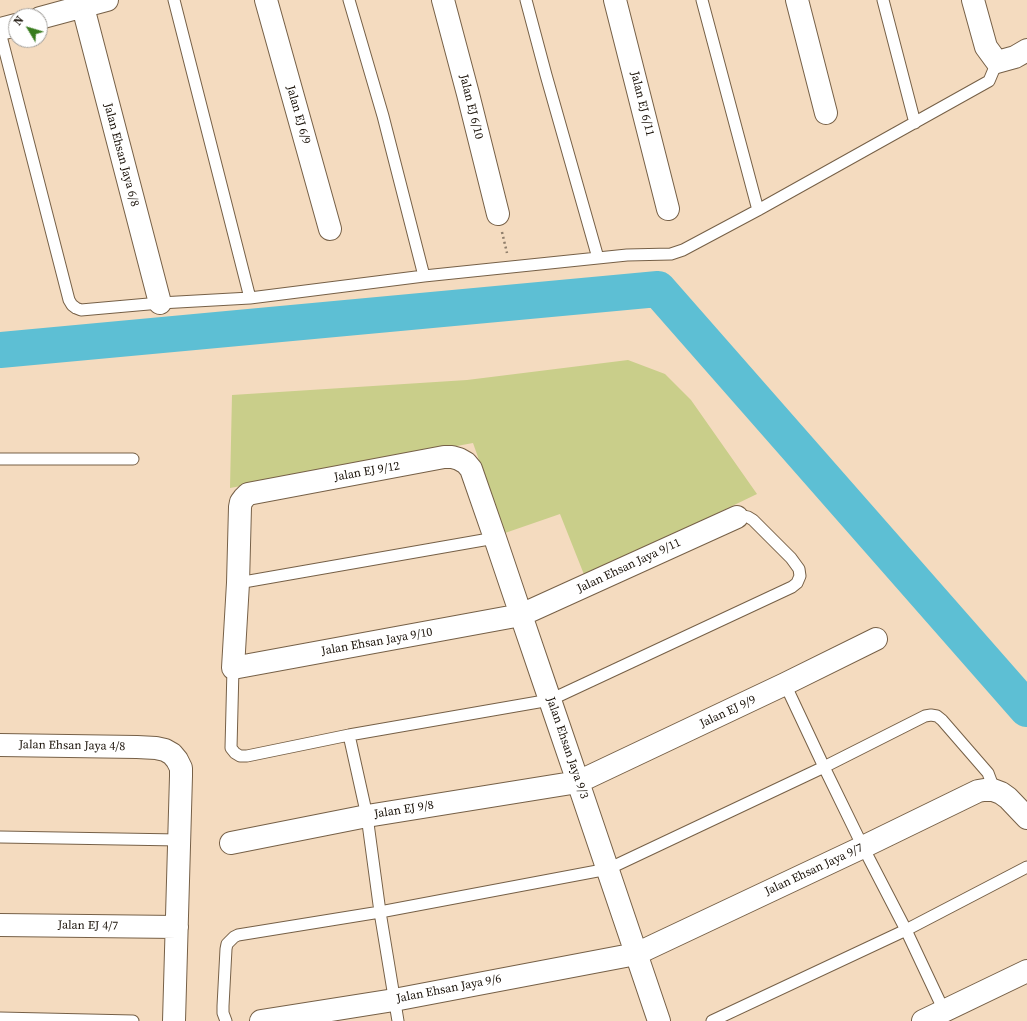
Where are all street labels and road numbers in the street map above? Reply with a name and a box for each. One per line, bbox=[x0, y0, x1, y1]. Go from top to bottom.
street label: Jalan EJ 6/11 bbox=[627, 70, 657, 138]
street label: Jalan EJ 6/10 bbox=[456, 73, 486, 141]
street label: Jalan EJ 6/9 bbox=[283, 84, 313, 146]
street label: Jalan Ehsan Jaya 6/8 bbox=[100, 102, 142, 208]
street label: Jalan EJ 9/12 bbox=[333, 459, 401, 485]
street label: Jalan Ehsan Jaya 9/11 bbox=[575, 536, 683, 596]
street label: Jalan Ehsan Jaya 9/10 bbox=[320, 625, 434, 659]
street label: Jalan EJ 9/9 bbox=[698, 693, 758, 731]
street label: Jalan Ehsan Jaya 9/3 bbox=[543, 695, 591, 801]
street label: Jalan Ehsan Jaya 4/8 bbox=[19, 738, 125, 754]
street label: Jalan EJ 9/8 bbox=[373, 798, 435, 822]
street label: Jalan Ehsan Jaya 9/7 bbox=[763, 841, 865, 899]
street label: Jalan EJ 4/7 bbox=[58, 918, 118, 934]
street label: Jalan Ehsan Jaya 9/6 bbox=[395, 972, 503, 1006]

